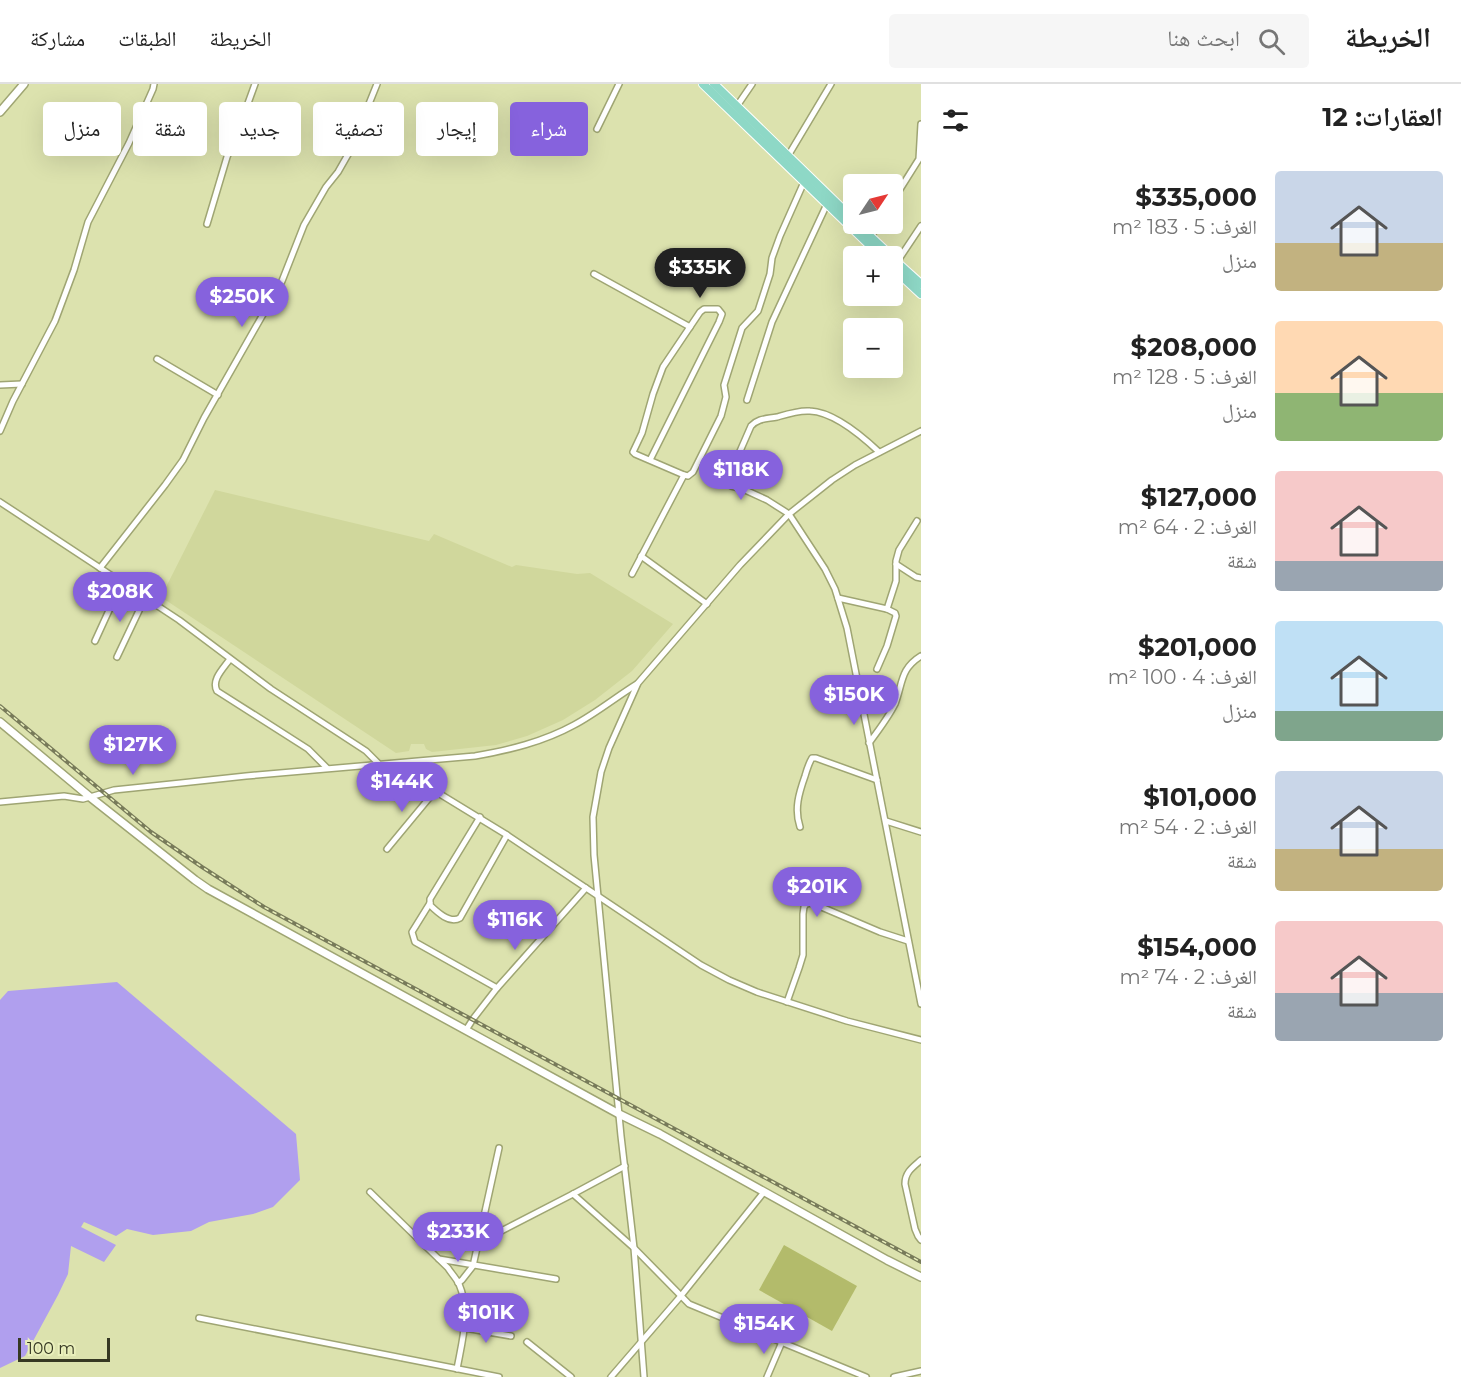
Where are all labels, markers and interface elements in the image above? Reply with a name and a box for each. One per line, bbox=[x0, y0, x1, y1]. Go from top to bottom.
search box bbox=[889, 14, 1309, 68]
text: الخريطة bbox=[1345, 20, 1431, 54]
text: ابحث هنا bbox=[1167, 25, 1240, 52]
icon: search bbox=[1255, 25, 1288, 58]
text: مشاركة bbox=[30, 26, 85, 51]
text: الطبقات bbox=[118, 26, 177, 51]
text: الخريطة bbox=[210, 26, 271, 51]
text: العقارات: 12 bbox=[1322, 101, 1443, 133]
chip: منزل bbox=[43, 102, 121, 156]
chip: شقة bbox=[133, 102, 207, 156]
chip: جديد bbox=[219, 102, 301, 156]
chip: تصفية bbox=[313, 102, 404, 156]
chip: إيجار bbox=[416, 102, 498, 156]
chip: شراء bbox=[510, 102, 588, 156]
icon: filters bbox=[939, 104, 972, 137]
north arrow bbox=[843, 174, 903, 234]
map controls bbox=[843, 174, 903, 378]
text: $335,000 bbox=[1135, 181, 1257, 213]
icon: home bbox=[1323, 195, 1395, 267]
text: الغرف: 5 · 183 m² bbox=[1112, 215, 1257, 239]
button: + bbox=[843, 246, 903, 306]
pin: $335K bbox=[658, 248, 742, 299]
text: منزل bbox=[1222, 249, 1257, 273]
text: $335K bbox=[669, 255, 731, 279]
pin: $250K bbox=[200, 277, 284, 328]
text: $250K bbox=[210, 284, 274, 308]
button: − bbox=[843, 318, 903, 378]
text: $208,000 bbox=[1131, 331, 1257, 363]
icon: home bbox=[1323, 345, 1395, 417]
text: الغرف: 5 · 128 m² bbox=[1112, 365, 1257, 389]
text: منزل bbox=[1222, 399, 1257, 423]
pin: $118K bbox=[699, 450, 783, 501]
text: $118K bbox=[713, 457, 769, 481]
text: $127,000 bbox=[1141, 481, 1257, 513]
icon: home bbox=[1323, 495, 1395, 567]
text: الغرف: 2 · 64 m² bbox=[1118, 515, 1257, 539]
text: شقة bbox=[1227, 549, 1257, 573]
pin: $208K bbox=[78, 572, 162, 623]
text: $208K bbox=[87, 579, 153, 603]
text: $201,000 bbox=[1138, 631, 1257, 663]
icon: home bbox=[1323, 645, 1395, 717]
text: الغرف: 4 · 100 m² bbox=[1108, 665, 1257, 689]
pin: $150K bbox=[812, 675, 896, 726]
text: $150K bbox=[824, 682, 884, 706]
text: منزل bbox=[1222, 699, 1257, 723]
pin: $127K bbox=[91, 725, 175, 776]
text: $127K bbox=[103, 732, 163, 756]
pin: $144K bbox=[360, 762, 444, 813]
text: $144K bbox=[371, 769, 433, 793]
text: $101,000 bbox=[1143, 781, 1257, 813]
icon: home bbox=[1323, 795, 1395, 867]
text: الغرف: 2 · 54 m² bbox=[1119, 815, 1257, 839]
text: شقة bbox=[1227, 849, 1257, 873]
pin: $201K bbox=[775, 867, 859, 918]
text: $201K bbox=[787, 874, 847, 898]
pin: $116K bbox=[473, 900, 557, 951]
text: $116K bbox=[487, 907, 543, 931]
text: $154,000 bbox=[1137, 931, 1257, 963]
icon: home bbox=[1323, 945, 1395, 1017]
text: الغرف: 2 · 74 m² bbox=[1120, 965, 1257, 989]
text: شقة bbox=[1227, 999, 1257, 1023]
pin: $233K bbox=[416, 1212, 500, 1263]
text: $233K bbox=[427, 1219, 489, 1243]
pin: $101K bbox=[444, 1293, 528, 1344]
text: $101K bbox=[458, 1300, 514, 1324]
pin: $154K bbox=[722, 1304, 806, 1355]
text: $154K bbox=[734, 1311, 794, 1335]
scale bar bbox=[18, 1335, 110, 1362]
text: 100 m bbox=[27, 1339, 75, 1358]

